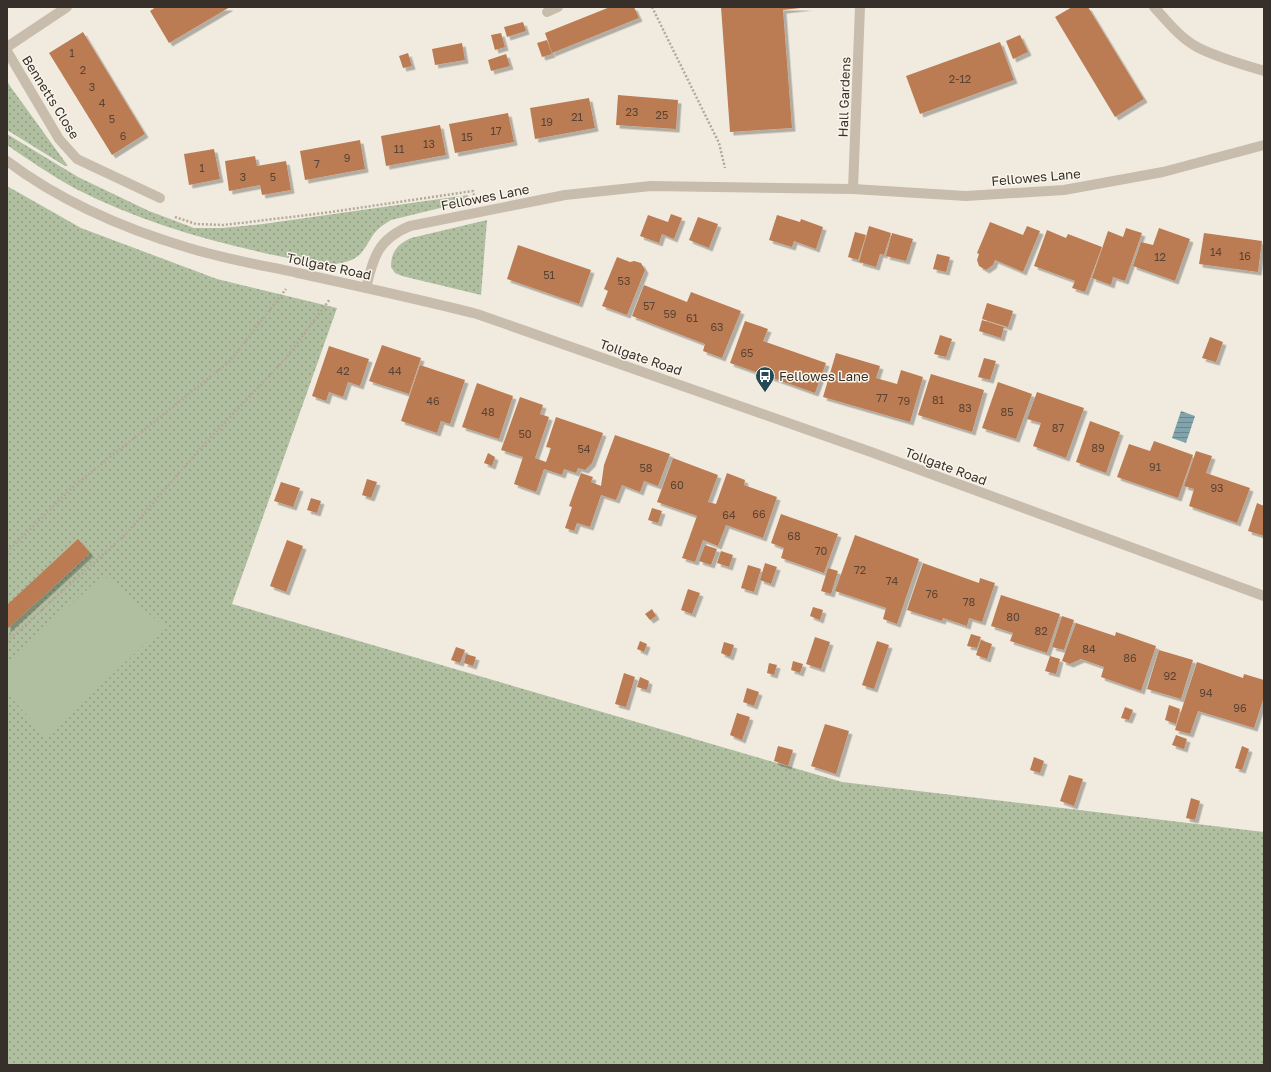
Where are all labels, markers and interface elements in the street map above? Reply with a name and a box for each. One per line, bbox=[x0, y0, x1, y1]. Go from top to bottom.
house number: 1 bbox=[69, 46, 75, 59]
street label: Bennetts Close bbox=[19, 52, 83, 142]
street label: Hall Gardens bbox=[835, 56, 853, 138]
house number: 2 bbox=[80, 63, 86, 76]
house number: 2-12 bbox=[949, 72, 971, 85]
house number: 3 bbox=[89, 80, 95, 93]
house number: 4 bbox=[99, 96, 106, 109]
house number: 23 bbox=[626, 105, 638, 118]
house number: 25 bbox=[656, 108, 668, 121]
house number: 21 bbox=[571, 110, 583, 123]
house number: 5 bbox=[109, 112, 115, 125]
house number: 19 bbox=[541, 115, 553, 128]
house number: 17 bbox=[490, 124, 502, 137]
house number: 6 bbox=[120, 129, 127, 142]
house number: 15 bbox=[461, 130, 473, 143]
house number: 13 bbox=[423, 137, 435, 150]
house number: 11 bbox=[394, 142, 404, 155]
house number: 9 bbox=[344, 151, 350, 164]
house number: 7 bbox=[314, 157, 320, 170]
house number: 1 bbox=[199, 161, 205, 174]
street label: Fellowes Lane bbox=[991, 165, 1081, 189]
house number: 3 bbox=[240, 170, 246, 183]
house number: 5 bbox=[270, 170, 276, 183]
street label: Fellowes Lane bbox=[440, 181, 530, 213]
house number: 14 bbox=[1210, 245, 1222, 258]
street label: Tollgate Road bbox=[285, 249, 373, 283]
house number: 16 bbox=[1239, 249, 1251, 262]
house number: 12 bbox=[1154, 250, 1166, 263]
house number: 51 bbox=[543, 268, 555, 281]
house number: 53 bbox=[618, 274, 630, 287]
house number: 57 bbox=[643, 299, 655, 312]
house number: 59 bbox=[663, 307, 677, 320]
house number: 61 bbox=[686, 311, 698, 324]
house number: 63 bbox=[710, 320, 724, 333]
street label: Tollgate Road bbox=[598, 335, 684, 379]
house number: 65 bbox=[740, 346, 754, 359]
house number: 42 bbox=[336, 364, 350, 377]
house number: 44 bbox=[388, 364, 402, 377]
bus stop icon: Fellowes Lane bbox=[754, 365, 776, 393]
place label: Fellowes Lane bbox=[779, 368, 869, 384]
house number: 77 bbox=[876, 391, 888, 404]
house number: 81 bbox=[932, 393, 944, 406]
house number: 46 bbox=[426, 394, 440, 407]
house number: 79 bbox=[898, 394, 910, 407]
house number: 83 bbox=[958, 401, 972, 414]
house number: 48 bbox=[481, 405, 495, 418]
house number: 85 bbox=[1000, 405, 1014, 418]
house number: 87 bbox=[1052, 421, 1064, 434]
house number: 50 bbox=[518, 427, 532, 440]
house number: 89 bbox=[1091, 441, 1105, 454]
house number: 54 bbox=[577, 442, 591, 455]
street label: Tollgate Road bbox=[903, 444, 989, 488]
house number: 91 bbox=[1149, 460, 1161, 473]
house number: 58 bbox=[639, 461, 653, 474]
house number: 60 bbox=[670, 478, 684, 491]
house number: 93 bbox=[1210, 481, 1224, 494]
house number: 66 bbox=[752, 507, 766, 520]
house number: 64 bbox=[722, 508, 736, 521]
house number: 68 bbox=[787, 529, 801, 542]
house number: 70 bbox=[815, 544, 828, 557]
house number: 72 bbox=[854, 563, 866, 576]
house number: 74 bbox=[886, 574, 899, 587]
house number: 76 bbox=[926, 587, 939, 600]
house number: 78 bbox=[963, 595, 976, 608]
house number: 80 bbox=[1006, 610, 1020, 623]
house number: 82 bbox=[1034, 624, 1048, 637]
house number: 84 bbox=[1082, 642, 1096, 655]
house number: 86 bbox=[1123, 651, 1137, 664]
house number: 92 bbox=[1163, 669, 1177, 682]
house number: 94 bbox=[1199, 686, 1213, 699]
house number: 96 bbox=[1233, 701, 1247, 714]

